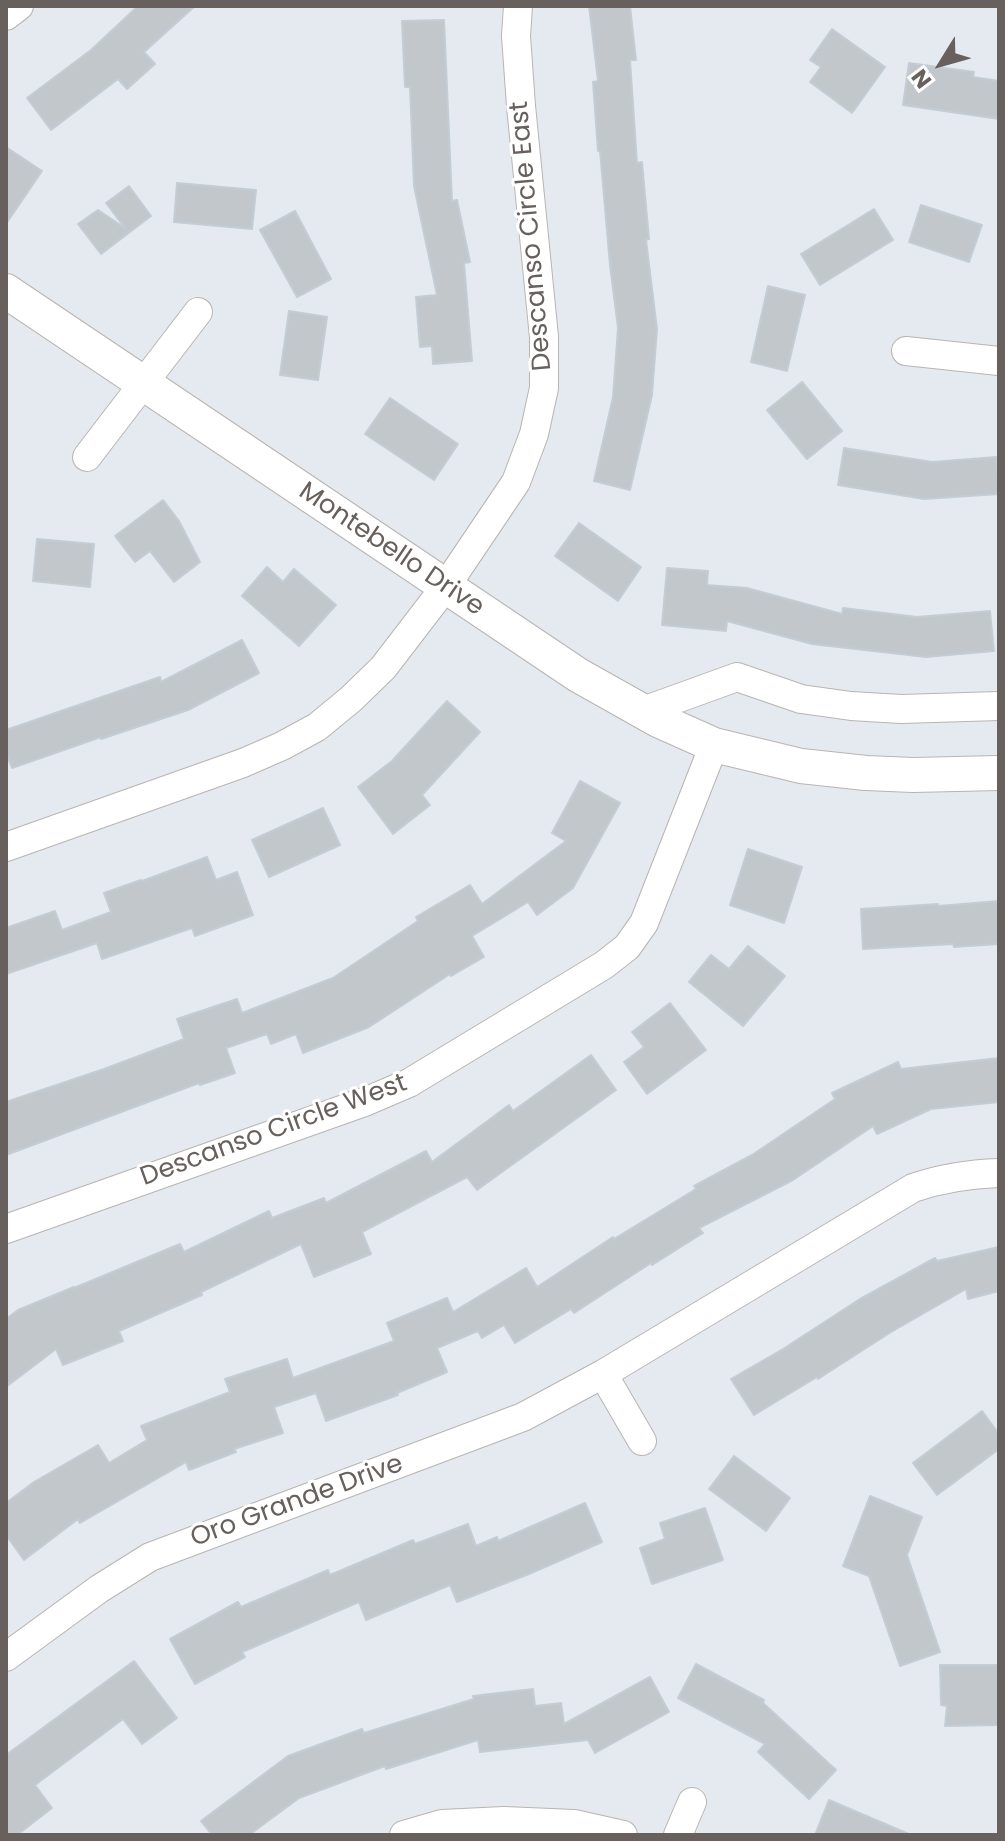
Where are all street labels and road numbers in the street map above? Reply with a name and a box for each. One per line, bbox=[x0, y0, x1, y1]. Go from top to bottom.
street label: Descanso Circle East bbox=[505, 100, 559, 372]
street label: Montebello Drive bbox=[293, 477, 489, 623]
street label: Descanso Circle West bbox=[137, 1068, 411, 1194]
street label: Oro Grande Drive bbox=[187, 1449, 407, 1555]

